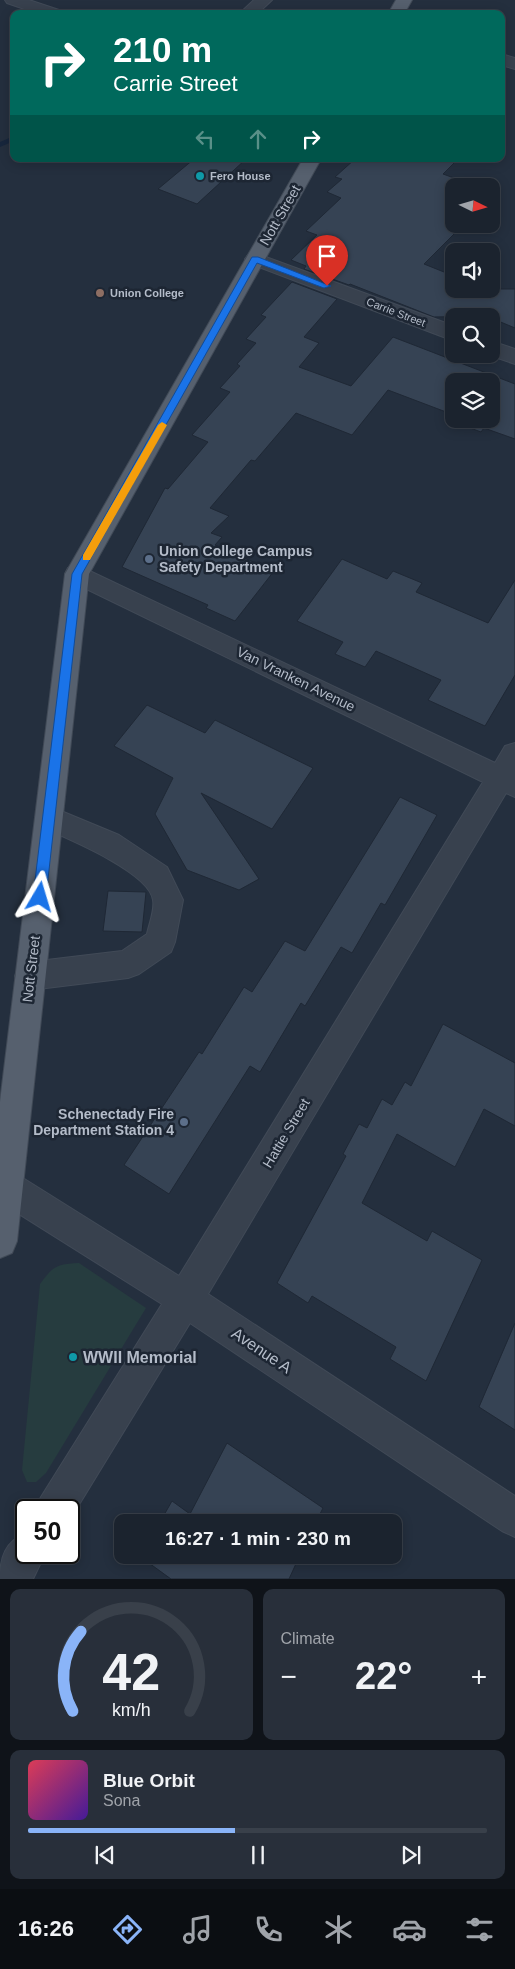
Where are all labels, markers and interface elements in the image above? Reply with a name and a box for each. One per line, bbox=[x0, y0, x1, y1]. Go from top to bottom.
icon: right bbox=[30, 30, 95, 95]
text: 210 m bbox=[113, 30, 212, 69]
text: Carrie Street bbox=[113, 71, 238, 96]
icon: left bbox=[191, 125, 219, 153]
icon: ahead bbox=[244, 125, 272, 153]
icon: right bbox=[297, 125, 325, 153]
marker: Fero House bbox=[194, 170, 206, 182]
place label: Fero House bbox=[210, 170, 271, 182]
north arrow bbox=[445, 178, 500, 232]
map controls bbox=[445, 178, 500, 428]
street label: Nott Street bbox=[256, 182, 304, 248]
pin bbox=[306, 235, 348, 286]
icon: arrive bbox=[313, 242, 341, 270]
button: sound bbox=[445, 243, 500, 298]
marker: Union College bbox=[94, 287, 106, 299]
place label: Union College bbox=[110, 287, 184, 299]
street label: Carrie Street bbox=[365, 295, 427, 329]
button: search bbox=[445, 308, 500, 363]
button: layers bbox=[445, 373, 500, 428]
place label: Union College Campus Safety Department bbox=[159, 543, 312, 575]
marker: Union College Campus Safety Department bbox=[143, 553, 155, 565]
street label: Van Vranken Avenue bbox=[234, 643, 358, 715]
position arrow bbox=[13, 870, 65, 922]
street label: Nott Street bbox=[19, 935, 43, 1003]
street label: Hattie Street bbox=[259, 1095, 313, 1170]
place label: Schenectady Fire Department Station 4 bbox=[33, 1106, 174, 1138]
marker: Schenectady Fire Department Station 4 bbox=[178, 1116, 190, 1128]
street label: Avenue A bbox=[229, 1324, 295, 1377]
place label: WWII Memorial bbox=[83, 1349, 197, 1366]
marker: WWII Memorial bbox=[67, 1351, 79, 1363]
speed limit sign: 50 bbox=[15, 1499, 80, 1564]
text: 16:27 · 1 min · 230 m bbox=[165, 1528, 351, 1549]
text: Climate bbox=[281, 1630, 335, 1647]
text: 42 bbox=[102, 1643, 160, 1701]
text: 22° bbox=[355, 1655, 412, 1697]
text: − bbox=[281, 1661, 297, 1692]
text: + bbox=[471, 1661, 487, 1692]
text: km/h bbox=[112, 1700, 151, 1720]
text: Blue Orbit bbox=[103, 1770, 195, 1791]
text: Sona bbox=[103, 1792, 140, 1809]
icon: previous bbox=[91, 1841, 119, 1869]
icon: pause bbox=[244, 1841, 272, 1869]
icon: next bbox=[397, 1841, 425, 1869]
icon: directions bbox=[110, 1912, 145, 1947]
icon: music bbox=[180, 1912, 215, 1947]
icon: phone bbox=[251, 1912, 286, 1947]
icon: climate bbox=[321, 1912, 356, 1947]
icon: car bbox=[392, 1912, 427, 1947]
icon: filters bbox=[462, 1912, 497, 1947]
text: 16:26 bbox=[18, 1916, 74, 1941]

